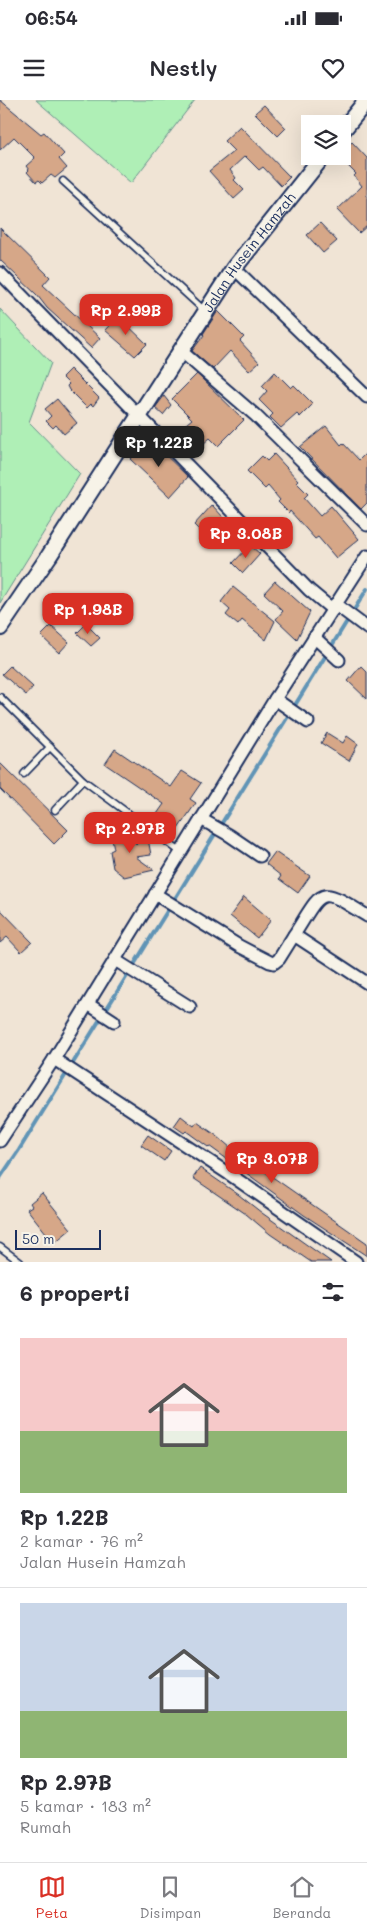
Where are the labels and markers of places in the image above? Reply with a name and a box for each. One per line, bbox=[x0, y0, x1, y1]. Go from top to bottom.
pin: Rp 2.99B bbox=[74, 294, 178, 336]
pin: Rp 1.22B bbox=[107, 426, 211, 468]
pin: Rp 3.08B bbox=[194, 516, 298, 559]
pin: Rp 1.98B bbox=[36, 592, 140, 635]
pin: Rp 2.97B bbox=[78, 812, 182, 854]
pin: Rp 3.07B bbox=[220, 1142, 324, 1184]

